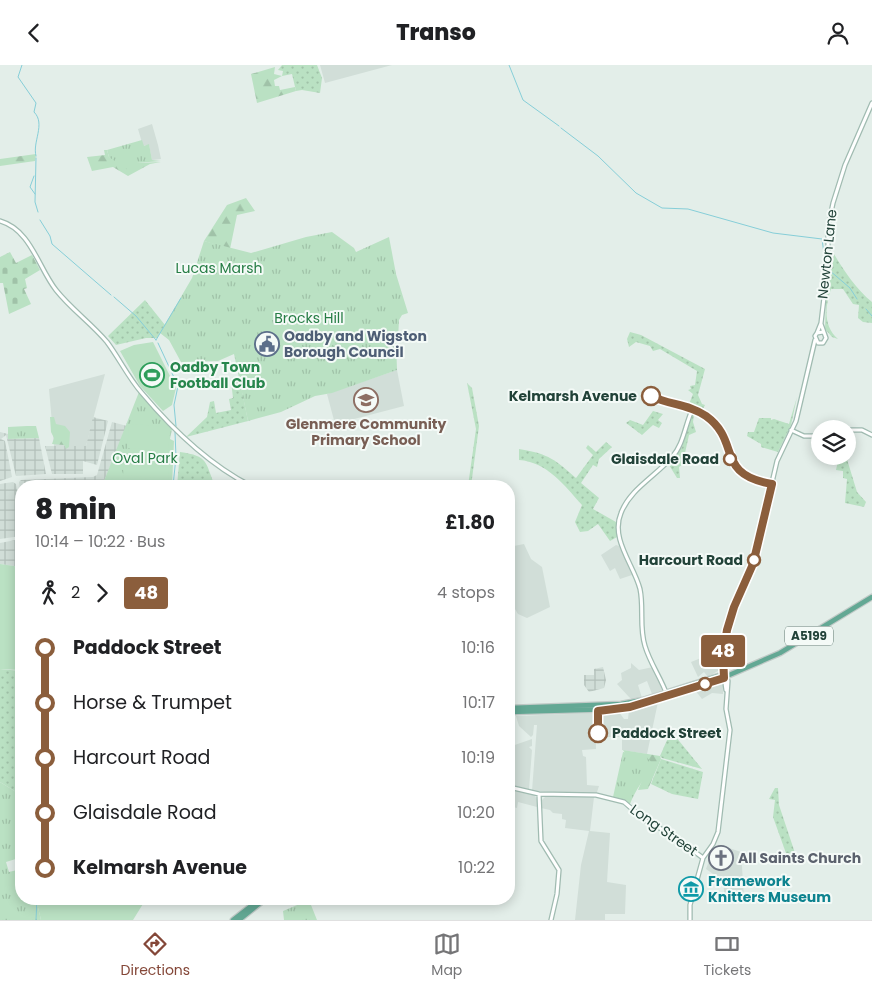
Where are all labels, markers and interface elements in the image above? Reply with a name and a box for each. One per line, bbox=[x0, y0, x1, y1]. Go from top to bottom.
text: Transo bbox=[396, 17, 476, 48]
icon: back bbox=[20, 19, 48, 47]
icon: person bbox=[824, 19, 852, 47]
street label: Newton Lane bbox=[812, 208, 842, 300]
park label: Lucas Marsh bbox=[175, 258, 263, 278]
park label: Brocks Hill bbox=[274, 308, 344, 328]
place label: Oadby and Wigston Borough Council bbox=[284, 326, 427, 362]
public building icon: Oadby and Wigston Borough Council bbox=[254, 331, 280, 357]
place label: Oadby Town Football Club bbox=[170, 357, 266, 393]
sports icon: Oadby Town Football Club bbox=[139, 362, 165, 388]
place label: Kelmarsh Avenue bbox=[509, 386, 637, 406]
marker: Kelmarsh Avenue bbox=[641, 386, 661, 406]
school or university icon: Glenmere Community Primary School bbox=[353, 387, 379, 413]
place label: Glenmere Community Primary School bbox=[286, 414, 446, 450]
map controls bbox=[811, 420, 856, 465]
button: layers bbox=[811, 420, 856, 465]
park label: Oval Park bbox=[112, 448, 179, 468]
place label: Glaisdale Road bbox=[611, 449, 719, 469]
marker: Glaisdale Road bbox=[723, 452, 737, 466]
text: 8 min bbox=[35, 490, 116, 529]
text: £1.80 bbox=[445, 509, 495, 536]
text: 10:14 – 10:22 · Bus bbox=[35, 530, 165, 553]
place label: Harcourt Road bbox=[639, 550, 743, 570]
marker: Harcourt Road bbox=[747, 553, 761, 567]
icon: walk bbox=[35, 579, 63, 607]
icon: forward bbox=[88, 579, 116, 607]
text: 48 bbox=[134, 580, 158, 605]
text: 2 bbox=[71, 581, 80, 604]
text: 4 stops bbox=[437, 581, 495, 604]
road number: A5199 bbox=[785, 627, 833, 645]
text: Paddock Street bbox=[73, 634, 222, 661]
line badge: 48 bbox=[700, 635, 746, 667]
text: 10:16 bbox=[461, 636, 495, 659]
text: 48 bbox=[711, 638, 735, 663]
unlabelled marker bbox=[698, 677, 712, 691]
text: Horse & Trumpet bbox=[73, 689, 232, 716]
text: 10:17 bbox=[463, 691, 495, 714]
marker: Paddock Street bbox=[588, 723, 608, 743]
place label: Paddock Street bbox=[612, 723, 722, 743]
text: Harcourt Road bbox=[73, 744, 210, 771]
text: 10:19 bbox=[461, 746, 495, 769]
text: Glaisdale Road bbox=[73, 799, 217, 826]
street label: Long Street bbox=[626, 799, 702, 861]
text: 10:20 bbox=[457, 801, 495, 824]
church icon: All Saints Church bbox=[708, 845, 734, 871]
place label: All Saints Church bbox=[738, 848, 861, 868]
text: Kelmarsh Avenue bbox=[73, 854, 247, 881]
text: 10:22 bbox=[458, 856, 495, 879]
place label: Framework Knitters Museum bbox=[708, 871, 831, 907]
museum icon: Framework Knitters Museum bbox=[678, 876, 704, 902]
tab: Directions bbox=[121, 930, 190, 981]
tab: Map bbox=[431, 930, 462, 981]
tab: Tickets bbox=[704, 930, 751, 981]

